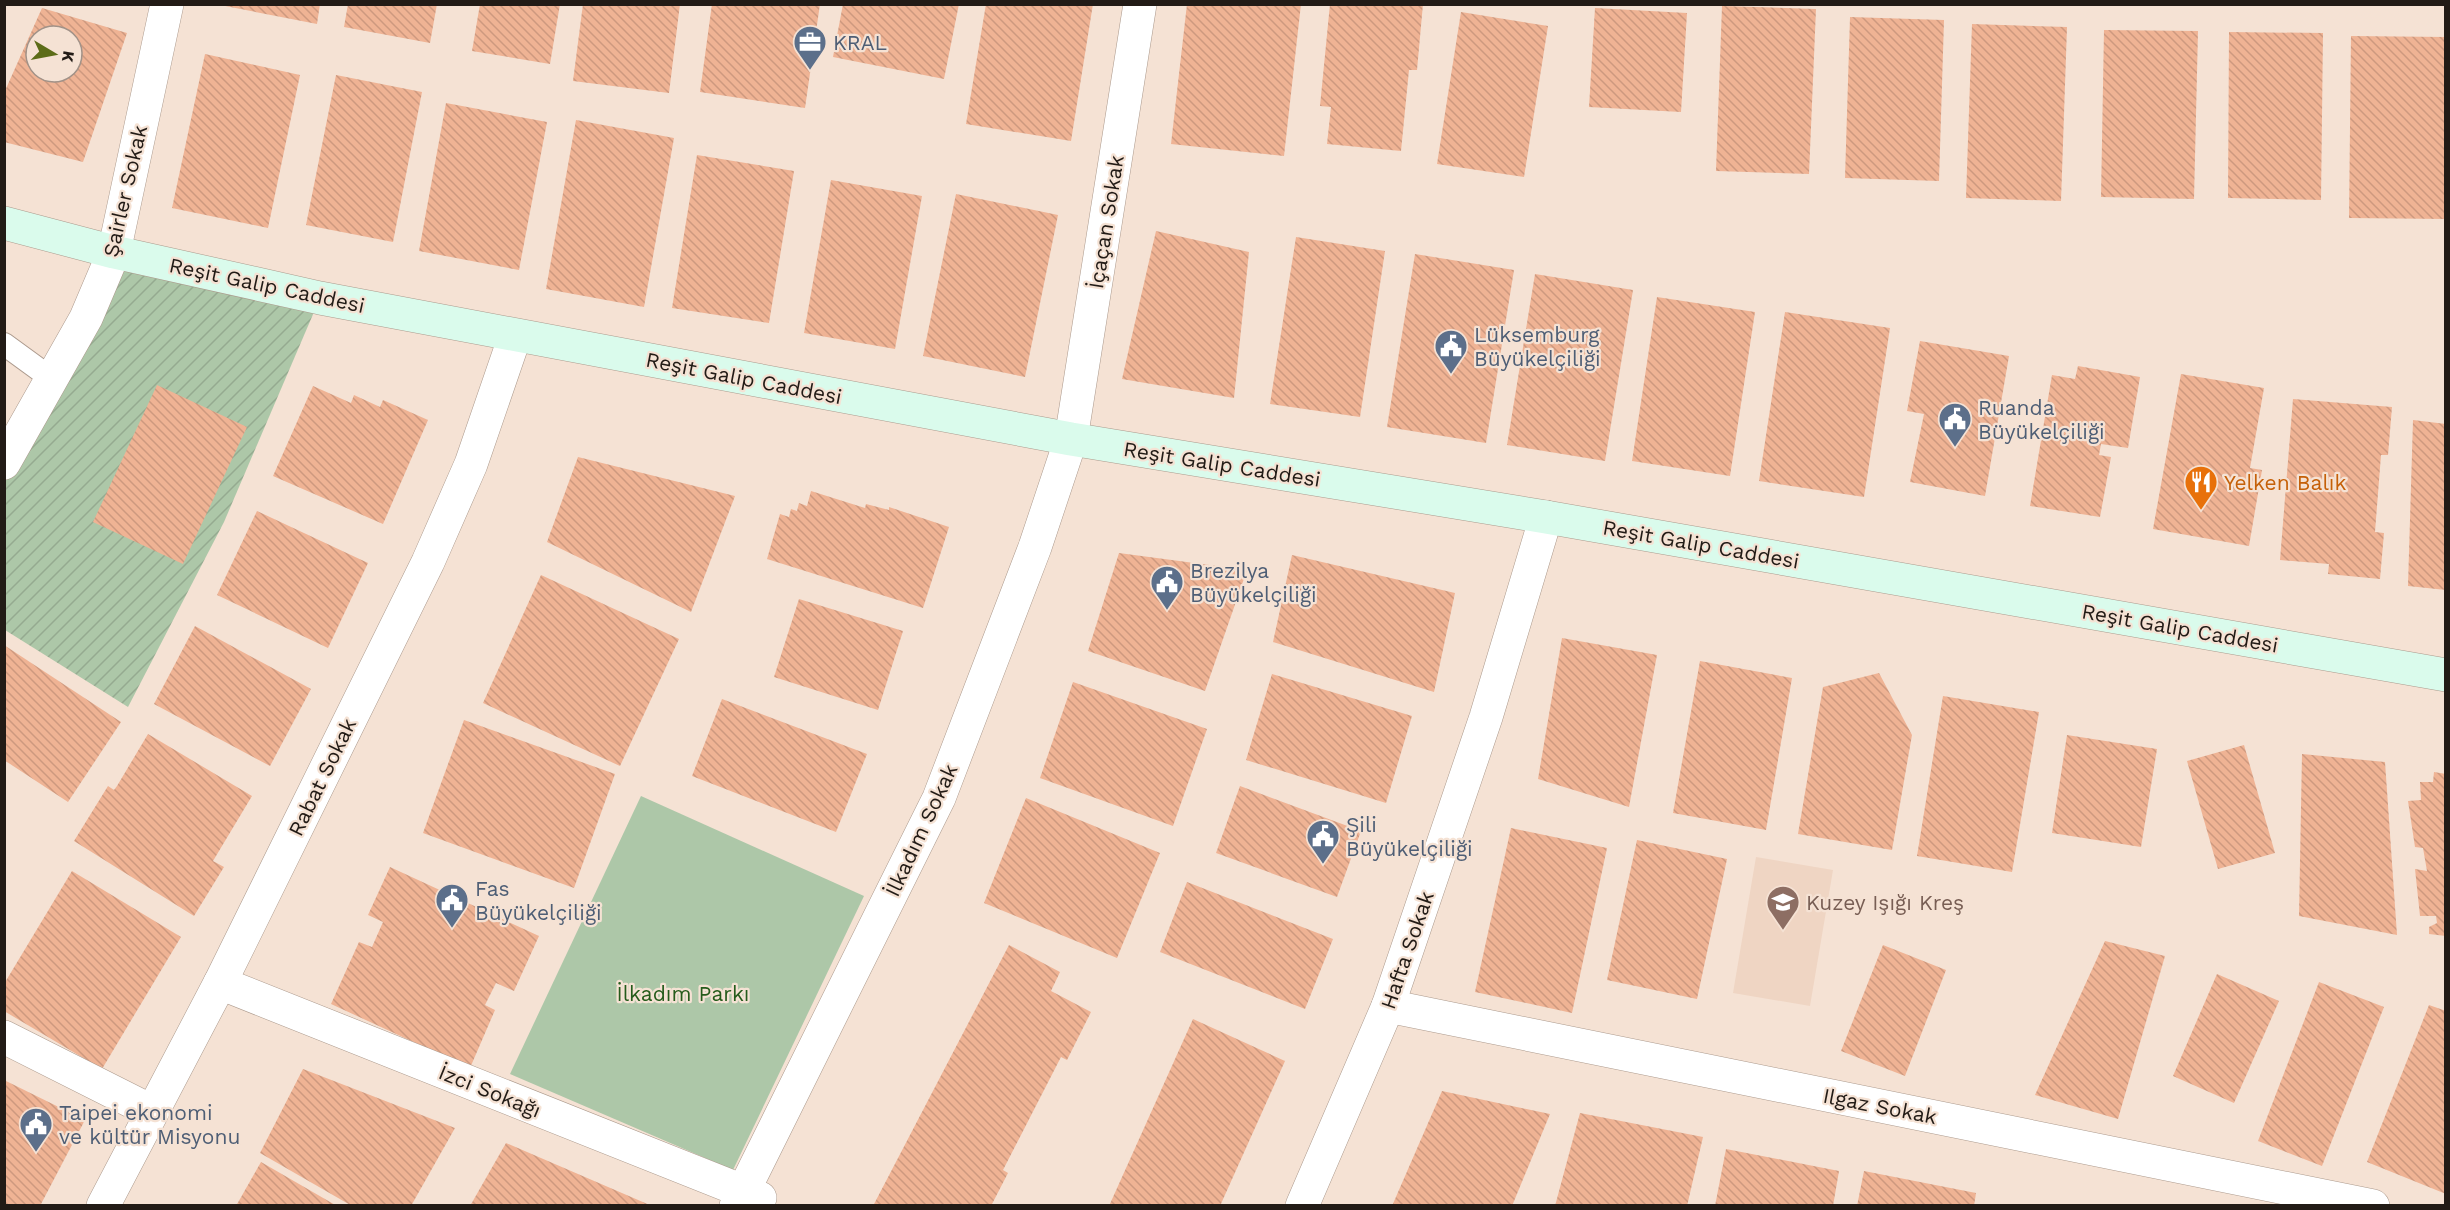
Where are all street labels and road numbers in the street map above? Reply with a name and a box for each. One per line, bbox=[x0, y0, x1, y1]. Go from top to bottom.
street label: Şairler Sokak bbox=[98, 123, 152, 259]
street label: İçaçan Sokak bbox=[1083, 153, 1129, 291]
street label: Reşit Galip Caddesi bbox=[167, 252, 367, 318]
street label: Reşit Galip Caddesi bbox=[644, 347, 844, 409]
street label: Reşit Galip Caddesi bbox=[1122, 436, 1322, 492]
street label: Reşit Galip Caddesi bbox=[1601, 514, 1801, 574]
street label: Reşit Galip Caddesi bbox=[2080, 598, 2280, 658]
street label: Rabat Sokak bbox=[283, 714, 361, 840]
street label: İlkadım Sokak bbox=[879, 760, 963, 900]
street label: Hafta Sokak bbox=[1375, 888, 1439, 1012]
street label: İzci Sokağı bbox=[435, 1059, 545, 1123]
street label: Ilgaz Sokak bbox=[1821, 1083, 1939, 1129]

